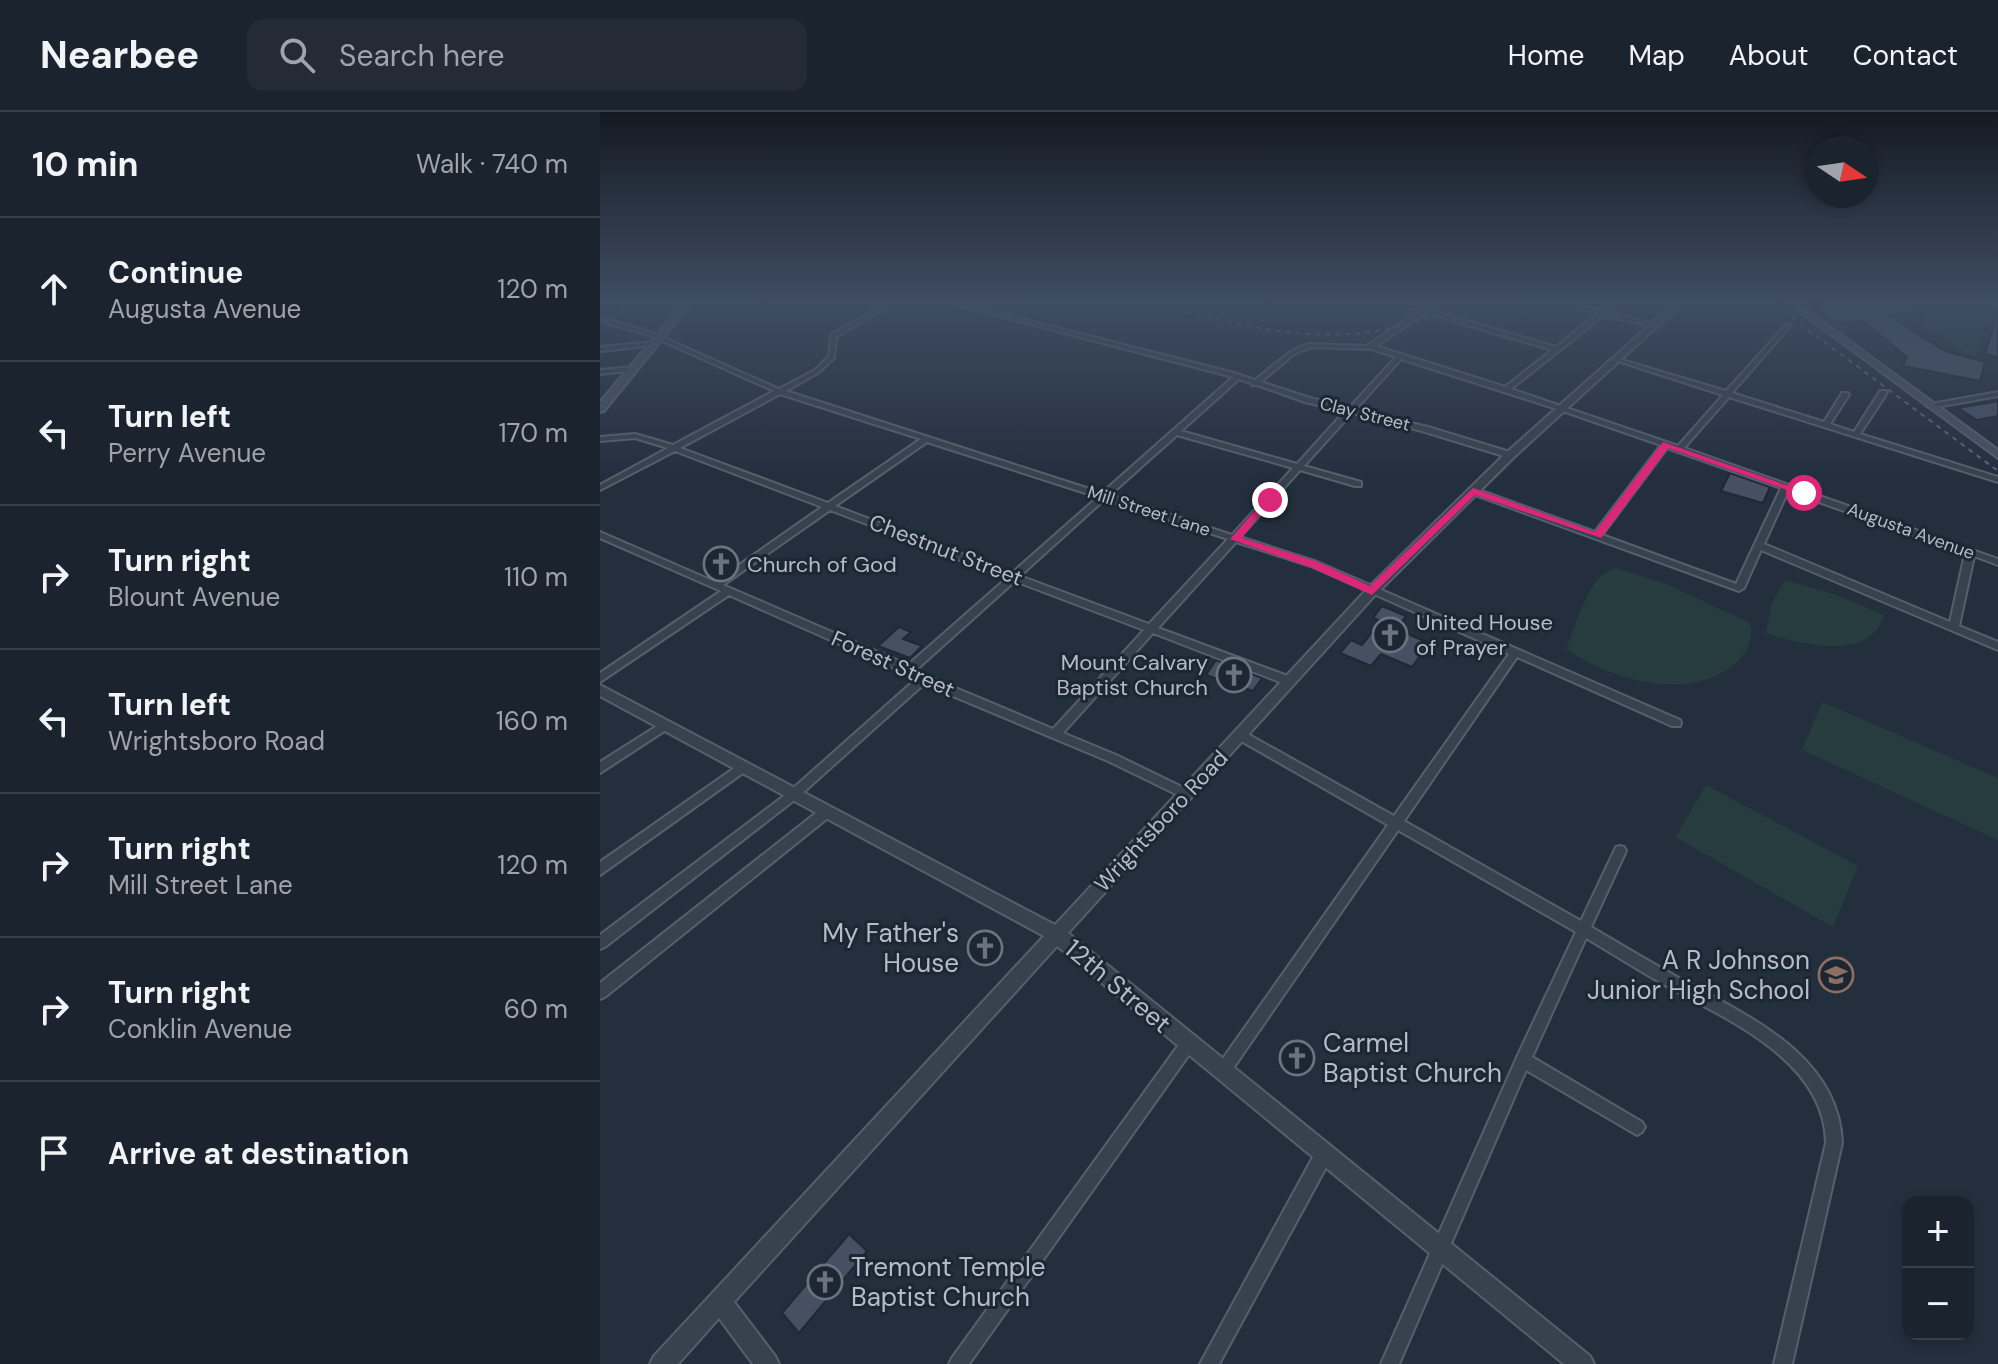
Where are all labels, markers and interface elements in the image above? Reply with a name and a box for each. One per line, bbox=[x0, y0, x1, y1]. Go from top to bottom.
search box bbox=[247, 19, 807, 91]
text: Nearbee bbox=[40, 30, 199, 80]
icon: search bbox=[275, 33, 319, 77]
text: Search here bbox=[339, 36, 505, 75]
text: Home bbox=[1508, 37, 1584, 74]
text: Map bbox=[1628, 37, 1685, 74]
text: About bbox=[1729, 37, 1808, 74]
text: Contact bbox=[1852, 37, 1958, 74]
north arrow bbox=[1806, 136, 1878, 208]
text: 10 min bbox=[32, 142, 139, 187]
text: Walk · 740 m bbox=[416, 147, 568, 181]
text: Continue bbox=[108, 253, 243, 292]
icon: ahead bbox=[32, 267, 76, 311]
text: 120 m bbox=[497, 272, 568, 306]
text: Augusta Avenue bbox=[108, 292, 301, 326]
street label: Clay Street bbox=[1317, 391, 1413, 437]
text: Turn left bbox=[108, 397, 231, 436]
icon: left bbox=[32, 411, 76, 455]
text: 170 m bbox=[499, 416, 568, 450]
text: Perry Avenue bbox=[108, 436, 266, 470]
route start bbox=[1786, 475, 1822, 511]
street label: Mill Street Lane bbox=[1084, 480, 1214, 542]
route end bbox=[1252, 482, 1288, 518]
street label: Augusta Avenue bbox=[1844, 497, 1978, 565]
street label: Chestnut Street bbox=[865, 507, 1027, 593]
text: Turn right bbox=[108, 541, 251, 580]
church icon: Church of God bbox=[702, 545, 740, 583]
place label: Church of God bbox=[747, 550, 897, 579]
icon: right bbox=[32, 555, 76, 599]
text: 110 m bbox=[504, 560, 568, 594]
text: Blount Avenue bbox=[108, 580, 280, 614]
place label: United House of Prayer bbox=[1416, 608, 1553, 662]
church icon: United House of Prayer bbox=[1371, 616, 1409, 654]
street label: Forest Street bbox=[827, 624, 959, 704]
place label: Mount Calvary Baptist Church bbox=[1057, 648, 1208, 702]
church icon: Mount Calvary Baptist Church bbox=[1215, 656, 1253, 694]
text: Turn left bbox=[108, 685, 231, 724]
icon: left bbox=[32, 699, 76, 743]
text: 160 m bbox=[496, 704, 568, 738]
text: Wrightsboro Road bbox=[108, 724, 325, 758]
street label: Wrightsboro Road bbox=[1088, 744, 1234, 898]
text: Turn right bbox=[108, 829, 251, 868]
icon: right bbox=[32, 843, 76, 887]
text: 120 m bbox=[497, 848, 568, 882]
text: Mill Street Lane bbox=[108, 868, 293, 902]
place label: My Father's House bbox=[822, 916, 959, 980]
church icon: My Father's House bbox=[966, 929, 1004, 967]
street label: 12th Street bbox=[1058, 932, 1178, 1040]
place label: A R Johnson Junior High School bbox=[1587, 943, 1810, 1007]
school or university icon: A R Johnson Junior High School bbox=[1817, 956, 1855, 994]
text: Turn right bbox=[108, 973, 251, 1012]
icon: right bbox=[32, 987, 76, 1031]
text: 60 m bbox=[504, 992, 568, 1026]
text: Conklin Avenue bbox=[108, 1012, 292, 1046]
place label: Carmel Baptist Church bbox=[1323, 1026, 1502, 1090]
church icon: Carmel Baptist Church bbox=[1278, 1039, 1316, 1077]
icon: arrive bbox=[32, 1131, 76, 1175]
text: Arrive at destination bbox=[108, 1134, 409, 1173]
map controls bbox=[1902, 1196, 1974, 1340]
button: + bbox=[1902, 1196, 1974, 1268]
place label: Tremont Temple Baptist Church bbox=[851, 1250, 1046, 1314]
church icon: Tremont Temple Baptist Church bbox=[806, 1263, 844, 1301]
button: − bbox=[1902, 1268, 1974, 1340]

